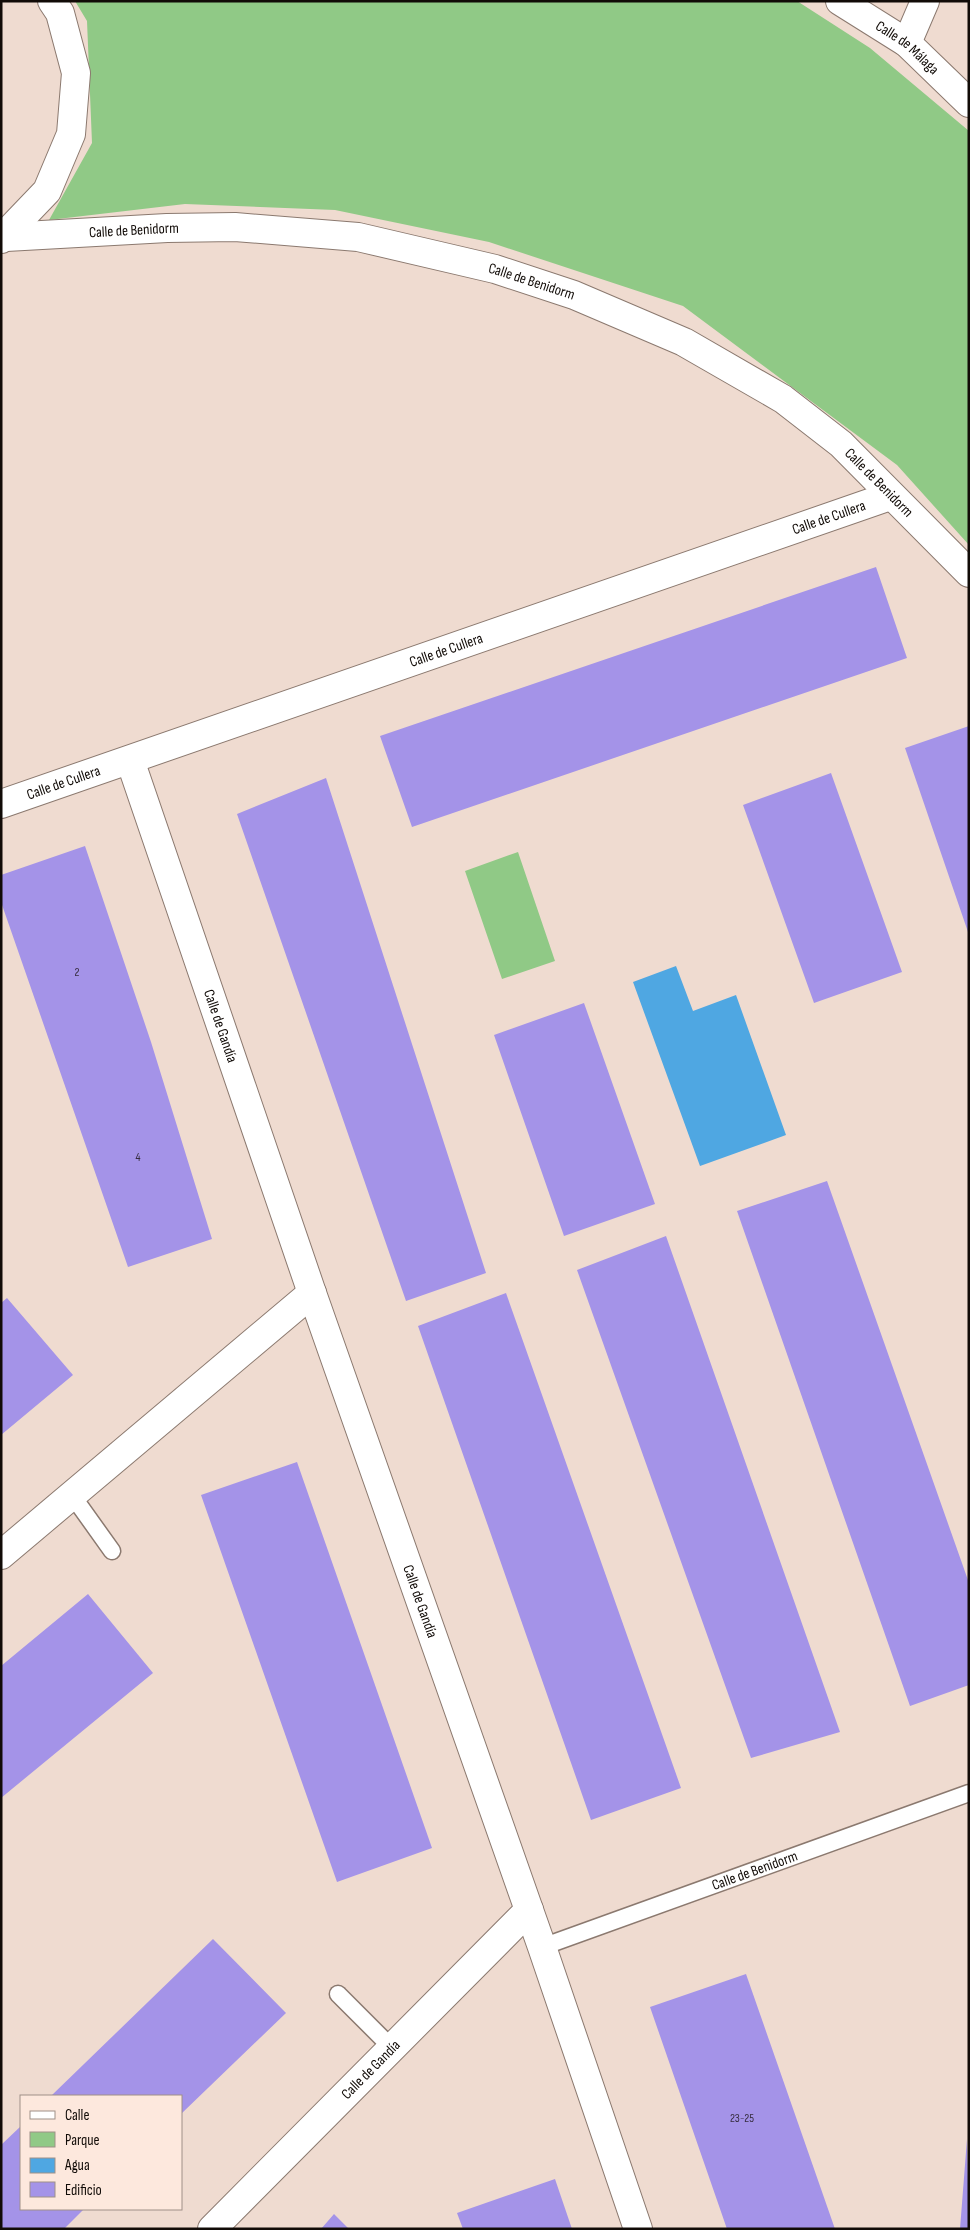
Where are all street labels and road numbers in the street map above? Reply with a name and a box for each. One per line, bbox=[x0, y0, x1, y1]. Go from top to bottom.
street label: Calle de Málaga bbox=[872, 16, 943, 79]
street label: Calle de Benidorm bbox=[88, 218, 179, 242]
street label: Calle de Benidorm bbox=[487, 258, 577, 304]
street label: Calle de Benidorm bbox=[841, 444, 918, 521]
street label: Calle de Cullera bbox=[789, 496, 868, 539]
street label: Calle de Cullera bbox=[407, 628, 486, 671]
street label: Calle de Cullera bbox=[24, 761, 103, 804]
street label: Calle de Gandía bbox=[200, 987, 242, 1065]
street label: Calle de Gandía bbox=[399, 1562, 442, 1640]
street label: Calle de Benidorm bbox=[709, 1846, 800, 1895]
street label: Calle de Gandía bbox=[337, 2036, 404, 2103]

